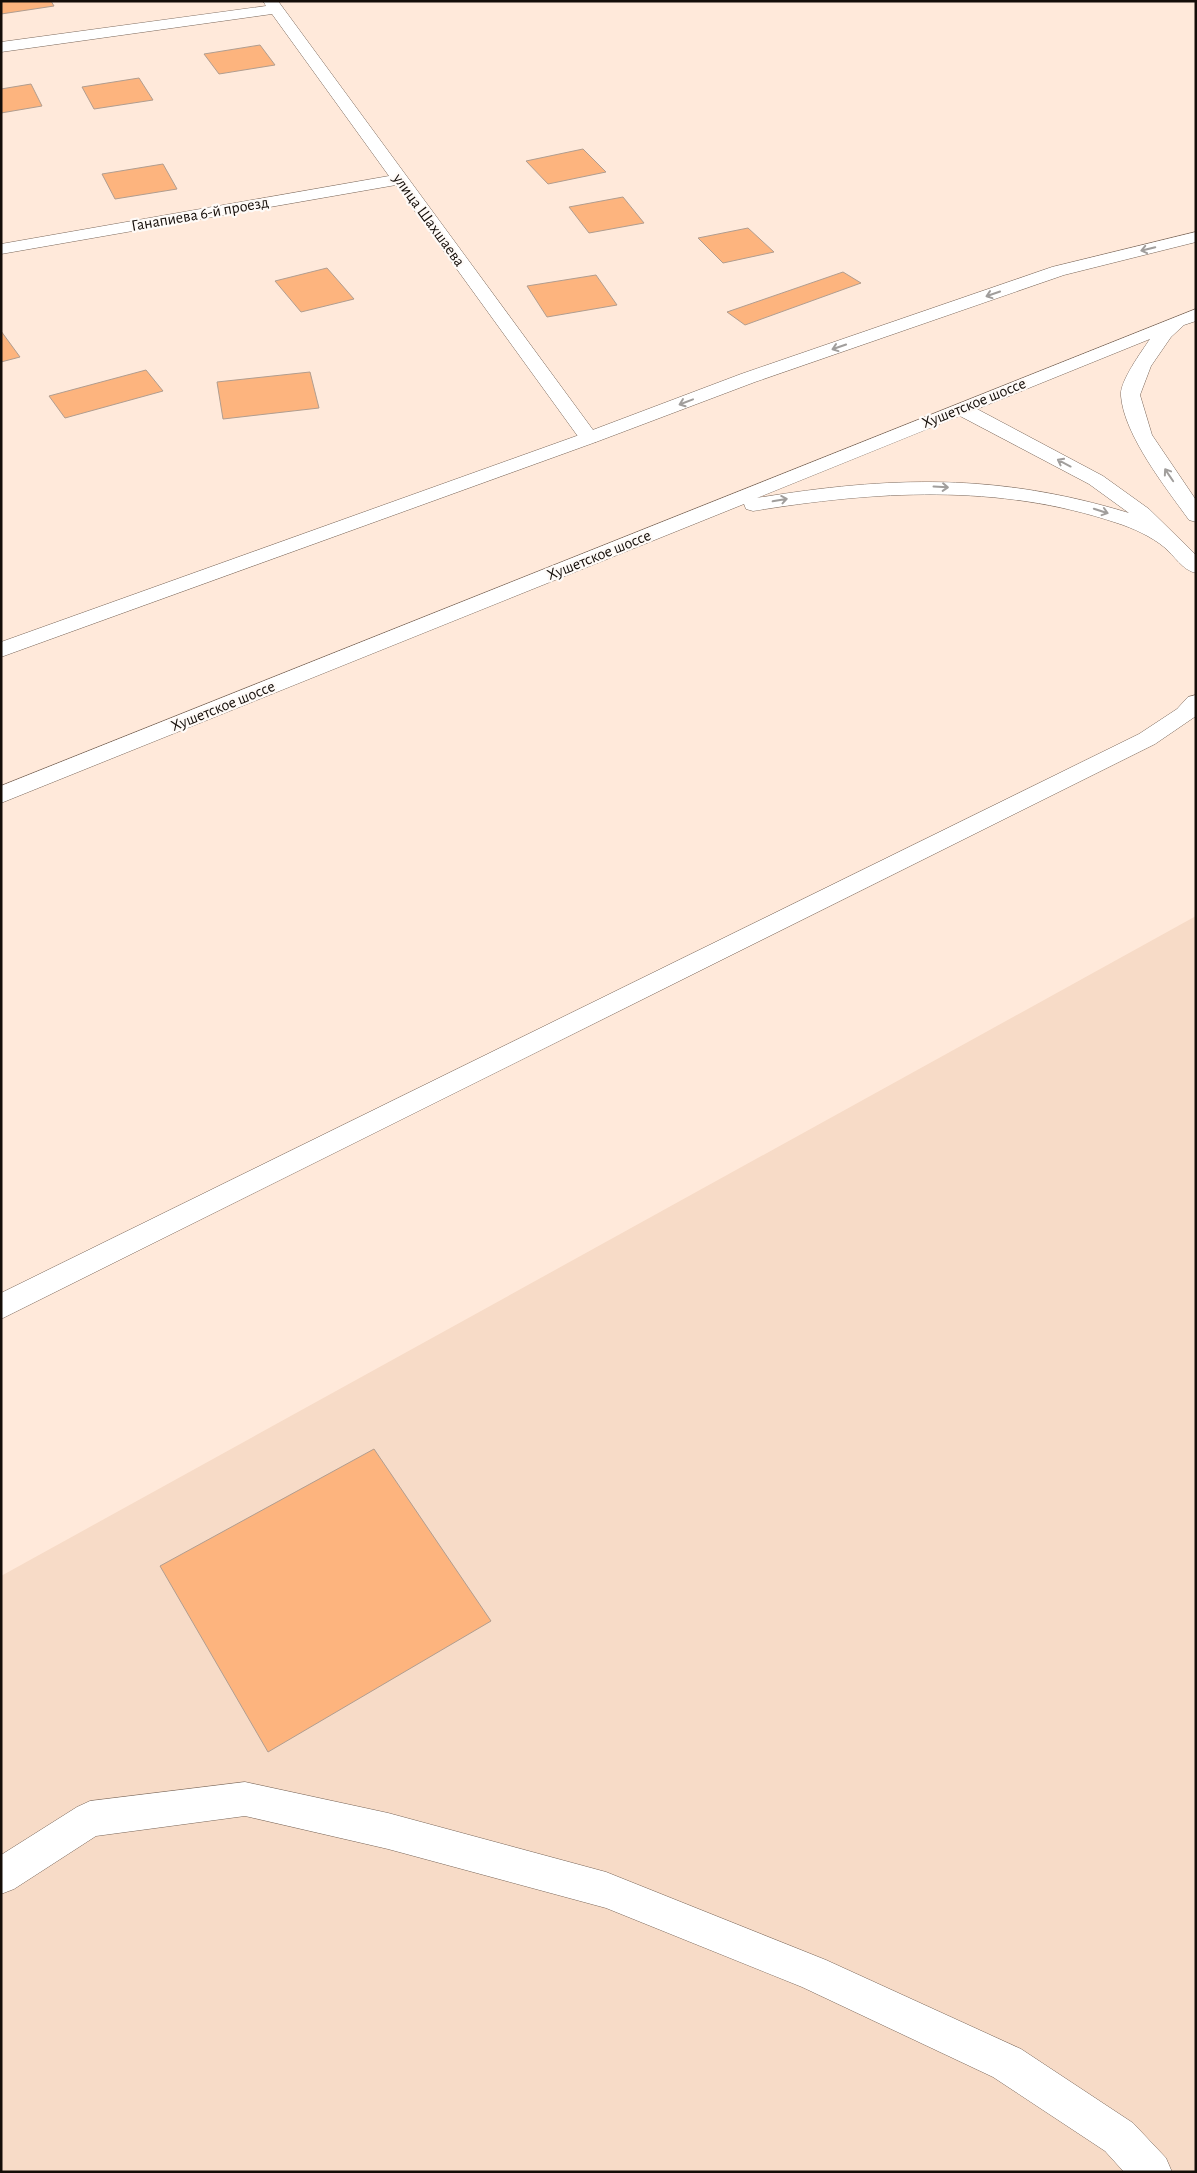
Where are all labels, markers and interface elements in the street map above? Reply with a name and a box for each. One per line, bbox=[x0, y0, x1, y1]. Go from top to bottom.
street label: улица Шахшаева bbox=[389, 170, 468, 270]
street label: Ганапиева 6-й проезд bbox=[130, 194, 270, 234]
one-way arrow bbox=[1141, 245, 1157, 254]
one-way arrow bbox=[985, 290, 1001, 299]
one-way arrow bbox=[832, 343, 847, 352]
street label: Хушетское шоссе bbox=[920, 375, 1029, 432]
one-way arrow bbox=[679, 398, 694, 407]
one-way arrow bbox=[1057, 458, 1072, 467]
one-way arrow bbox=[1164, 469, 1174, 483]
one-way arrow bbox=[933, 482, 949, 491]
one-way arrow bbox=[771, 494, 787, 504]
one-way arrow bbox=[1093, 507, 1109, 516]
street label: Хушетское шоссе bbox=[545, 527, 654, 584]
street label: Хушетское шоссе bbox=[169, 678, 278, 735]

